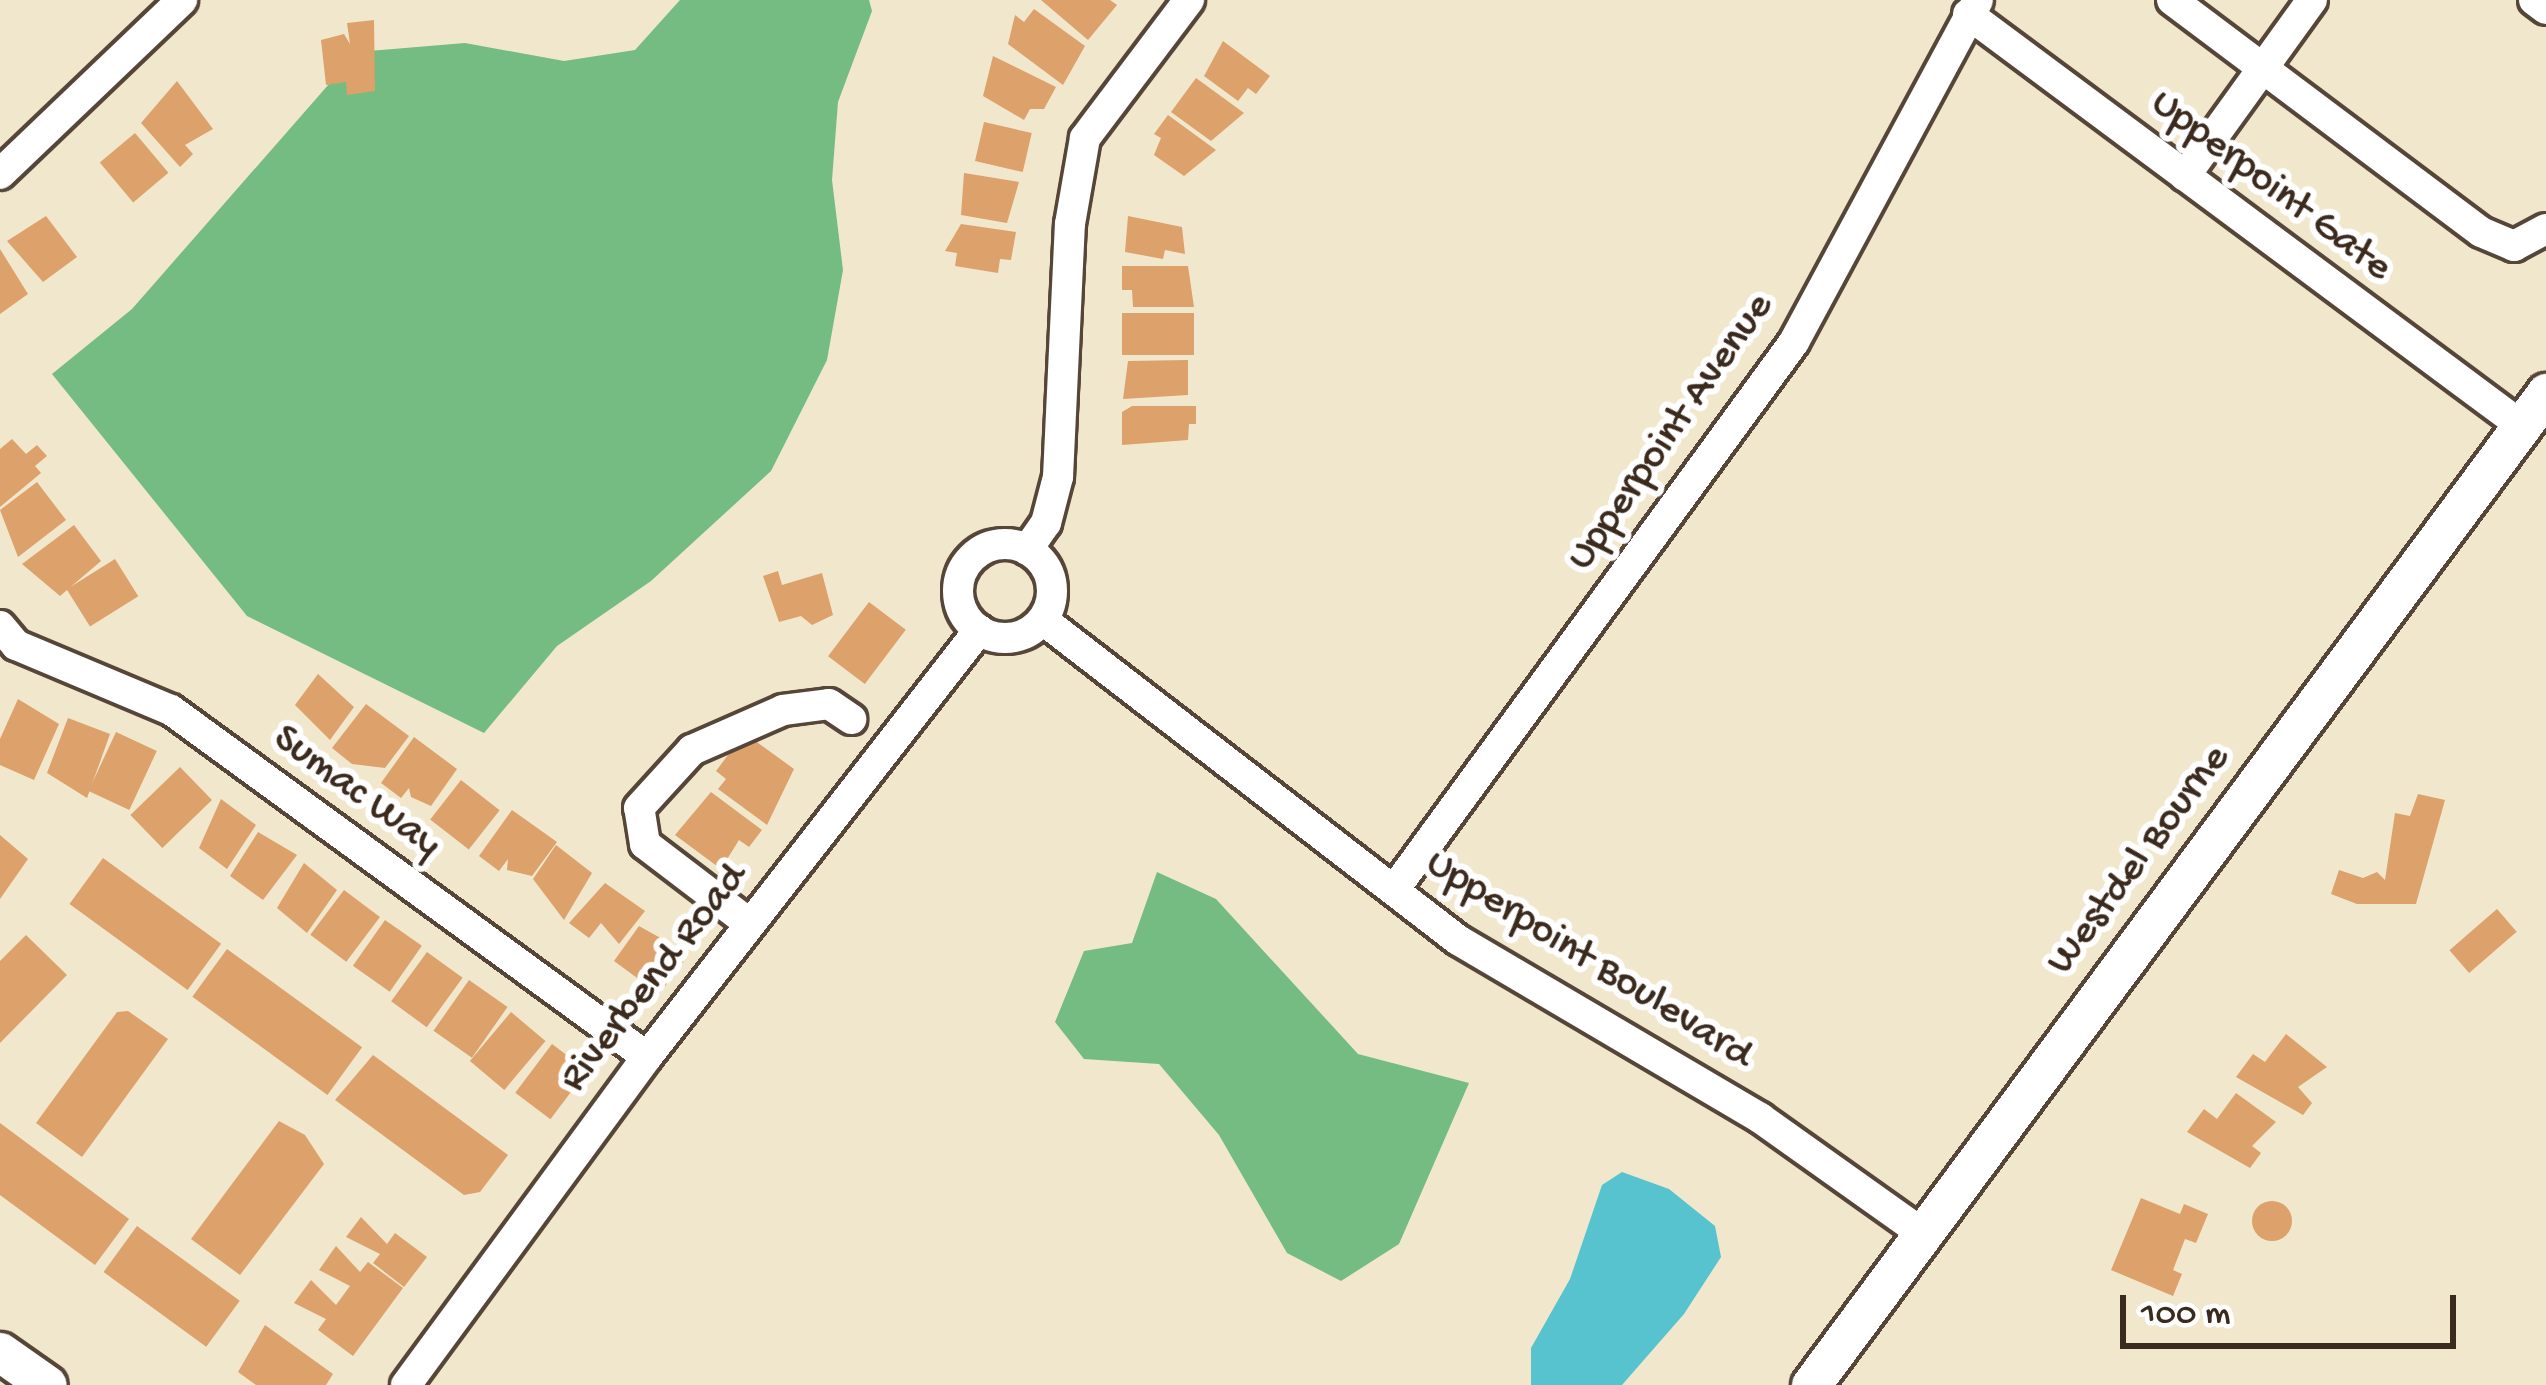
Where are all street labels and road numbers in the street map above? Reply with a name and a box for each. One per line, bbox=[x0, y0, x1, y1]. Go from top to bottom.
street label: Upperpoint Gate bbox=[2139, 80, 2401, 294]
street label: Upperpoint Avenue bbox=[1558, 285, 1786, 581]
street label: Sumac Way bbox=[262, 715, 450, 871]
street label: Westdel Bourne bbox=[2037, 736, 2243, 986]
street label: Upperpoint Boulevard bbox=[1415, 840, 1761, 1082]
street label: Riverbend Road bbox=[550, 855, 760, 1103]

